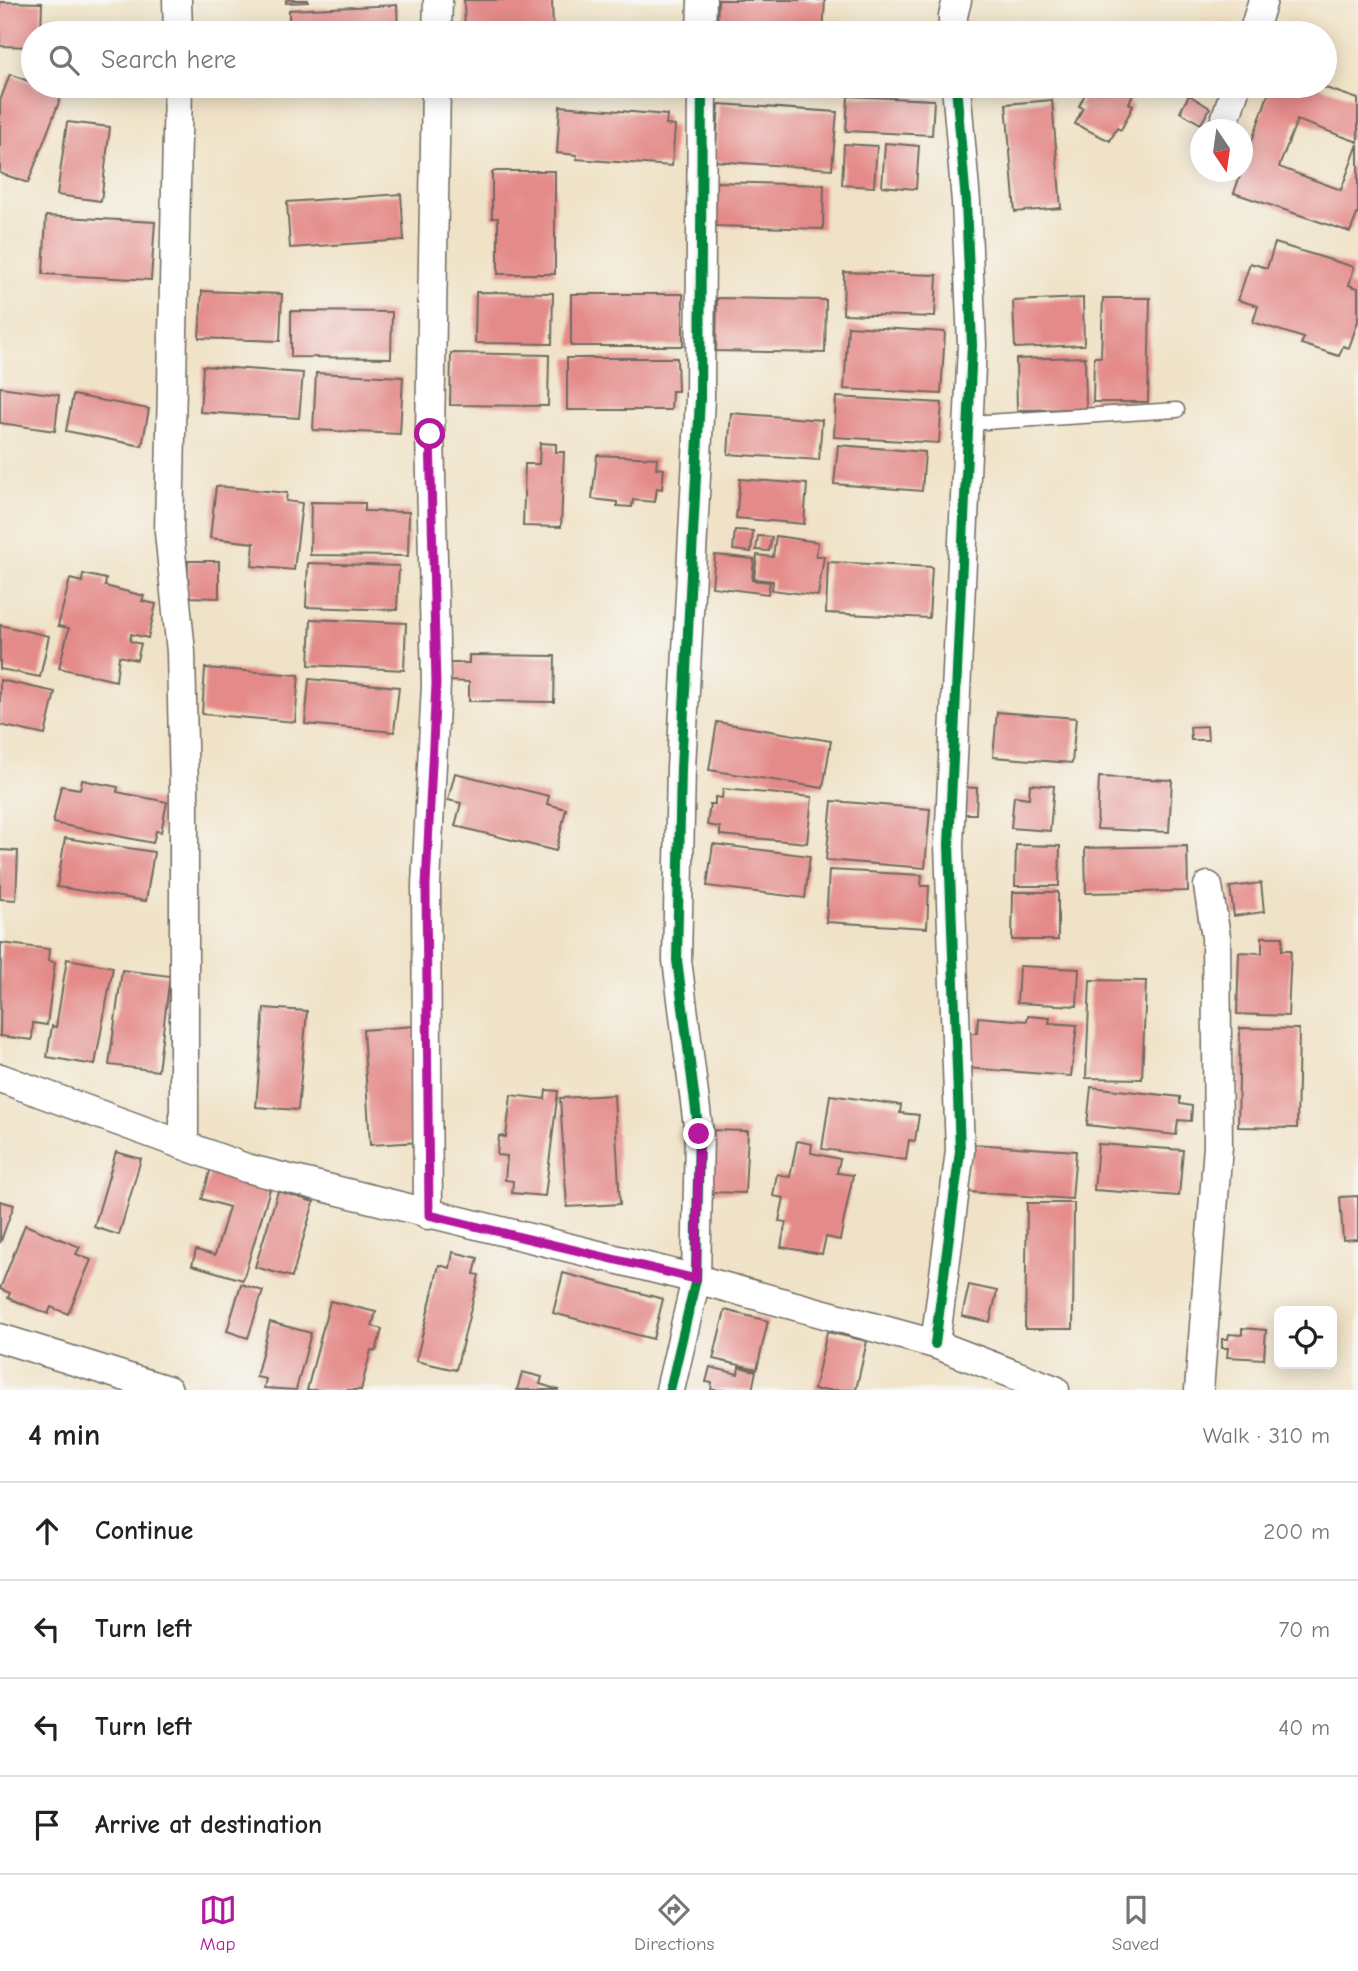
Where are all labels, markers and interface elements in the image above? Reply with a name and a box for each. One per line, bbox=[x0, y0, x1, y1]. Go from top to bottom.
search box bbox=[21, 21, 1337, 98]
icon: search bbox=[45, 41, 83, 79]
text: Search here bbox=[101, 45, 236, 75]
north arrow bbox=[1190, 119, 1253, 182]
route start bbox=[414, 418, 445, 449]
route end bbox=[683, 1118, 714, 1149]
map controls bbox=[1274, 1306, 1337, 1369]
button: locate bbox=[1274, 1306, 1337, 1369]
text: 4 min bbox=[28, 1418, 100, 1453]
text: Walk · 310 m bbox=[1203, 1422, 1330, 1449]
icon: ahead bbox=[28, 1512, 66, 1550]
text: Continue bbox=[95, 1516, 193, 1546]
text: 200 m bbox=[1263, 1518, 1330, 1545]
icon: left bbox=[28, 1610, 66, 1648]
text: Turn left bbox=[95, 1614, 192, 1644]
text: 70 m bbox=[1278, 1616, 1330, 1643]
icon: left bbox=[28, 1708, 66, 1746]
text: Turn left bbox=[95, 1712, 192, 1742]
text: 40 m bbox=[1278, 1714, 1330, 1741]
icon: arrive bbox=[28, 1806, 66, 1844]
text: Arrive at destination bbox=[95, 1810, 322, 1840]
tab: Map bbox=[199, 1891, 237, 1955]
tab: Directions bbox=[634, 1891, 714, 1955]
tab: Saved bbox=[1112, 1891, 1159, 1955]

